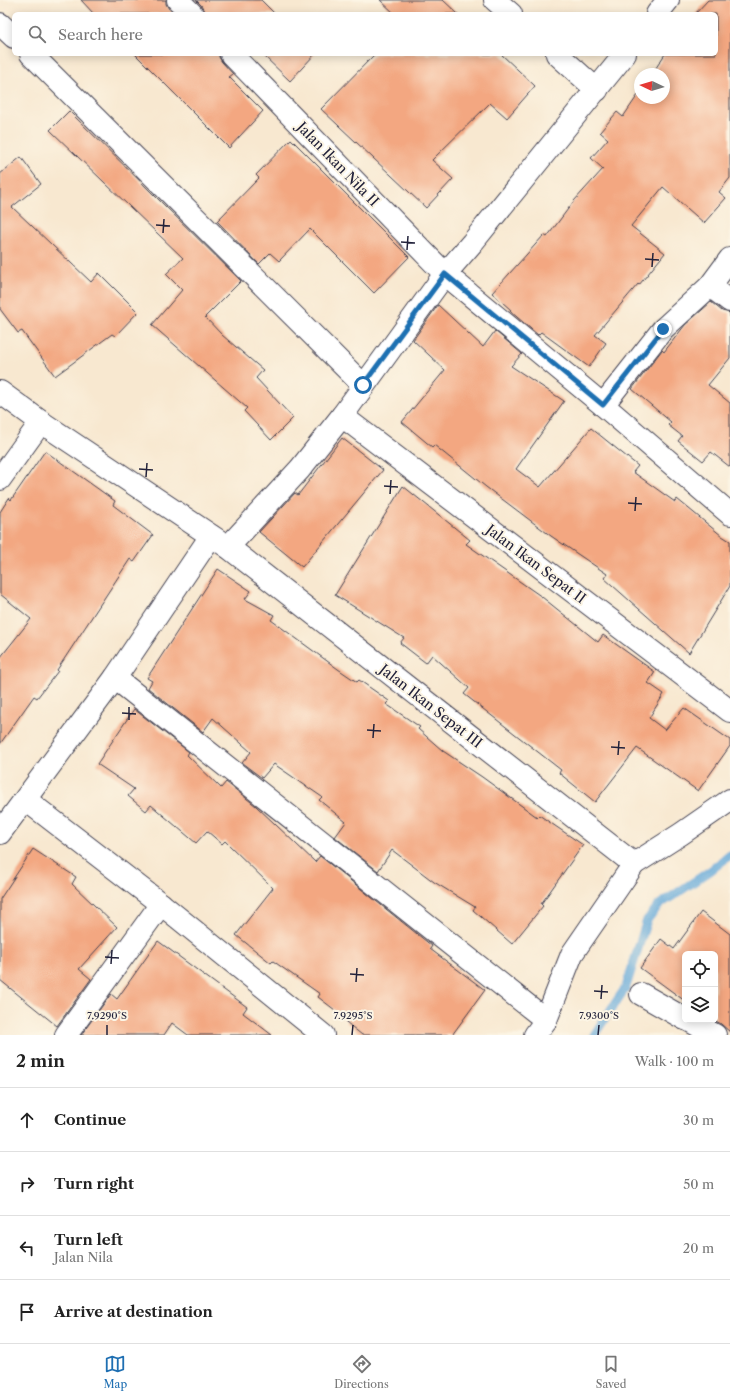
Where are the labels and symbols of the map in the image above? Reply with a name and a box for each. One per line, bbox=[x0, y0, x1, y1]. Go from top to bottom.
north arrow bbox=[634, 68, 670, 104]
street label: Jalan Ikan Nila II bbox=[292, 117, 383, 210]
route end bbox=[654, 320, 672, 338]
route start bbox=[354, 376, 372, 394]
street label: Jalan Ikan Sepat II bbox=[481, 519, 590, 607]
street label: Jalan Ikan Sepat III bbox=[374, 659, 486, 752]
text: 7.9290°S bbox=[87, 1009, 127, 1022]
text: 7.9295°S bbox=[334, 1009, 372, 1022]
text: 7.9300°S bbox=[579, 1009, 619, 1022]

